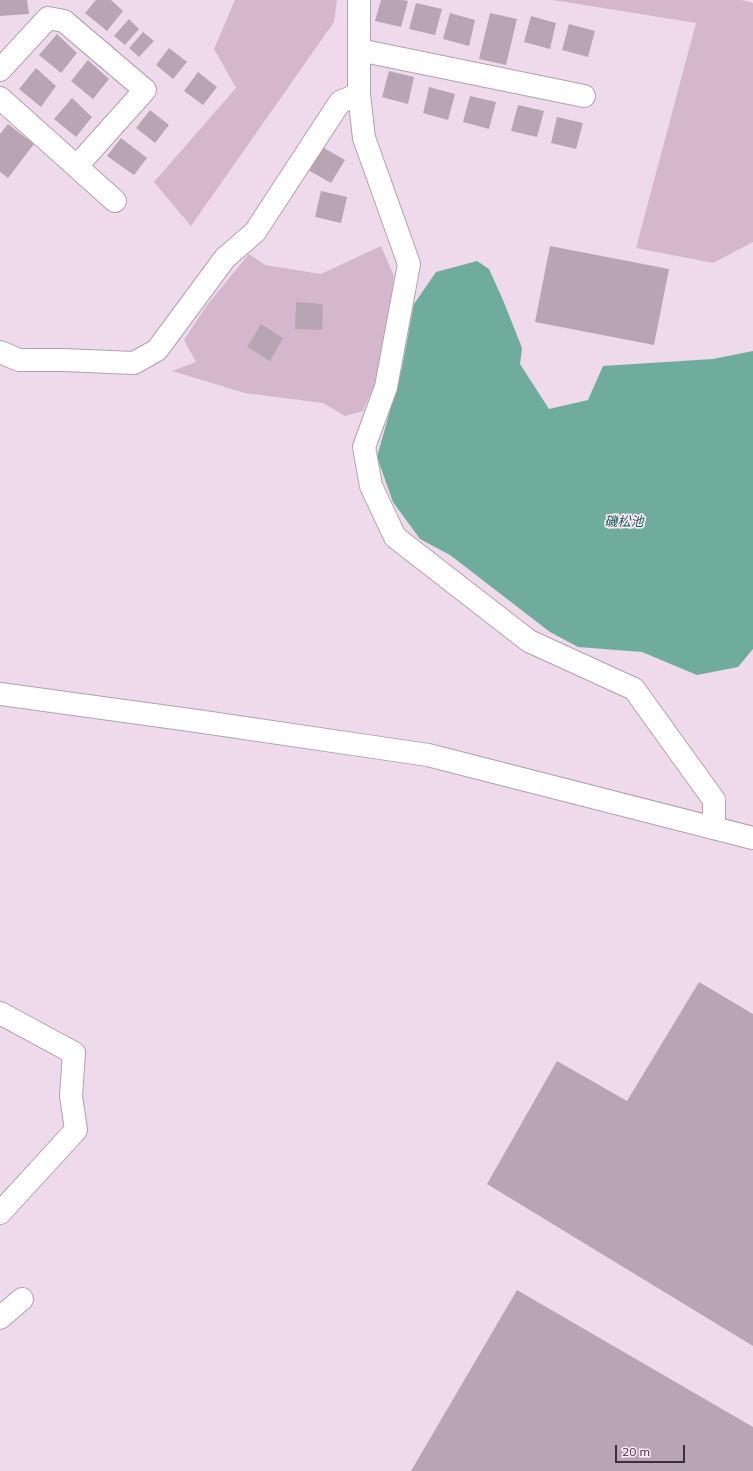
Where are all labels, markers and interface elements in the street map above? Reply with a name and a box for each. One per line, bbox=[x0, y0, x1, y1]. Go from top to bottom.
water label: 磯松池 bbox=[605, 514, 643, 530]
scale bar bbox=[617, 1437, 687, 1463]
text: 20 m bbox=[622, 1444, 650, 1459]

